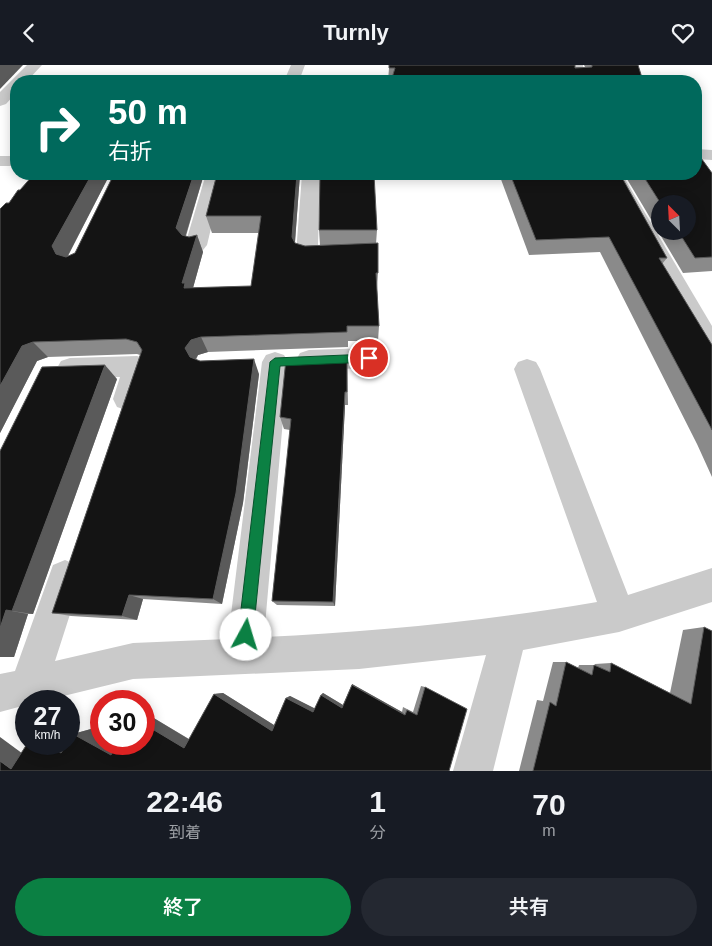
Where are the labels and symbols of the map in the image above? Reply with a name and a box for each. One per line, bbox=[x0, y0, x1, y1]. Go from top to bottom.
north arrow bbox=[651, 195, 696, 240]
pin bbox=[348, 337, 390, 379]
position arrow bbox=[219, 608, 271, 660]
speed limit sign: 30 bbox=[90, 690, 155, 755]

